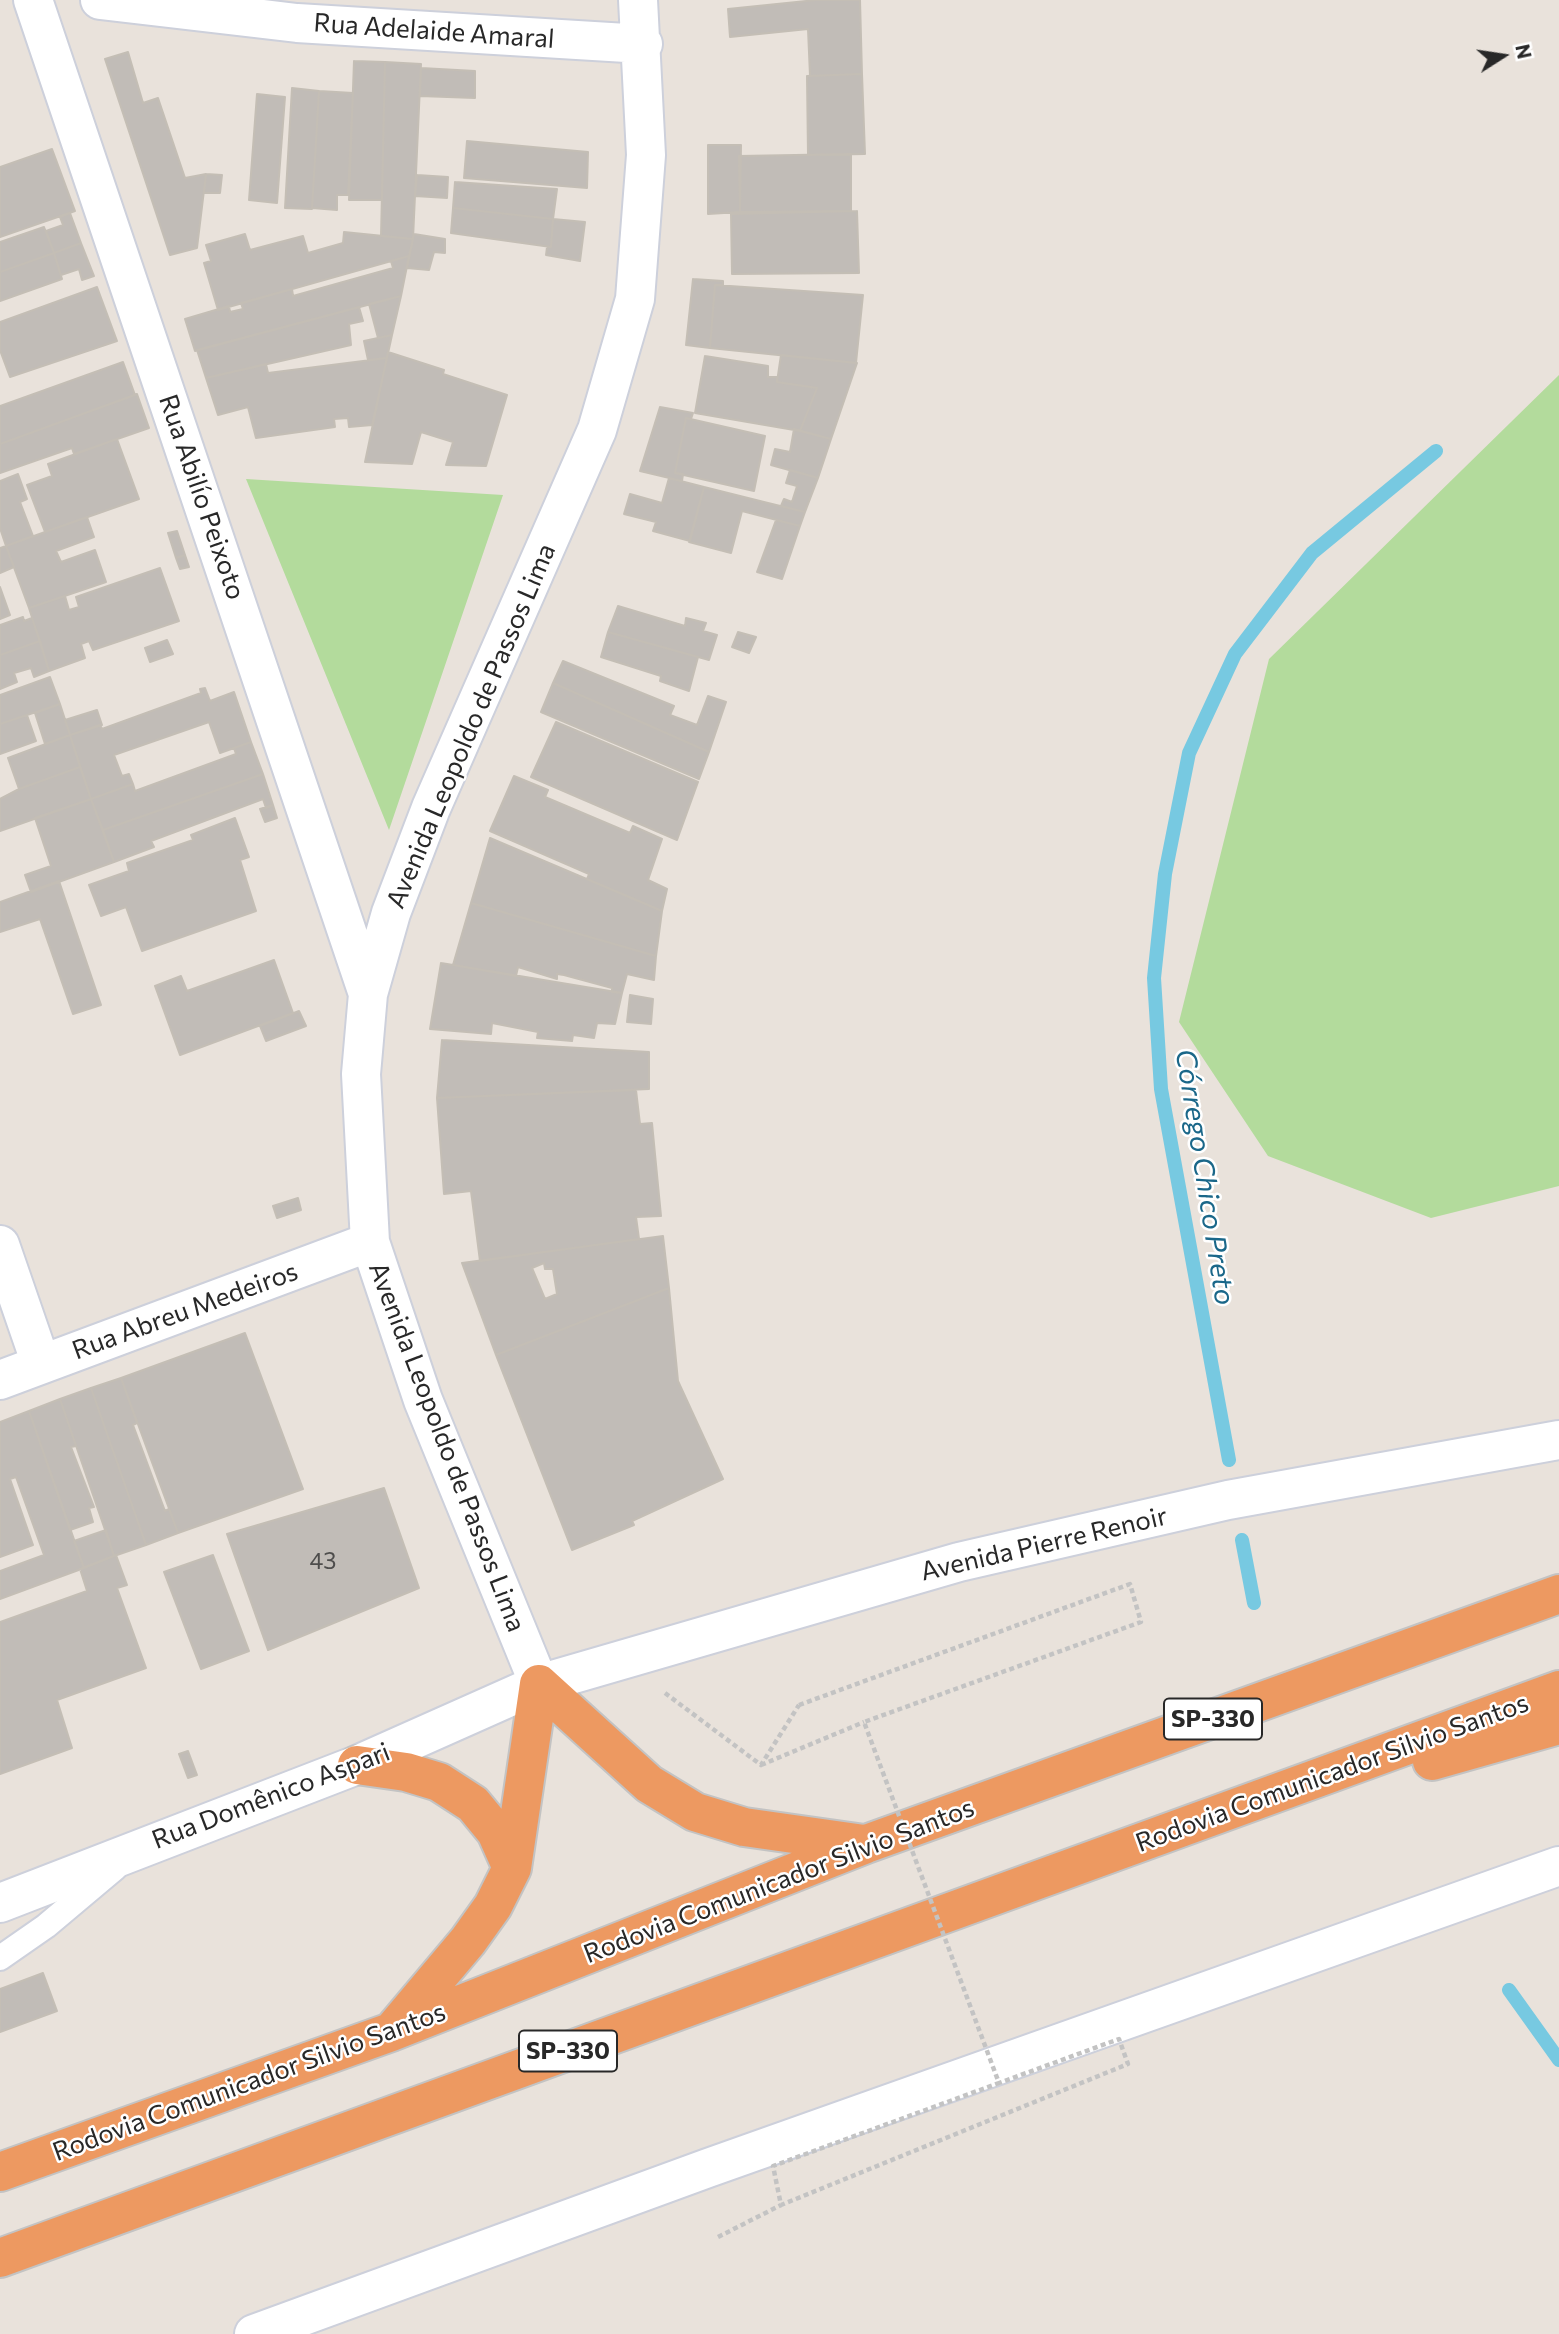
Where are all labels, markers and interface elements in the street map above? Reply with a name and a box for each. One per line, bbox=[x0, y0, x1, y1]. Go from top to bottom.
street label: Rua Adelaide Amaral bbox=[312, 7, 556, 55]
north arrow bbox=[1468, 21, 1538, 91]
text: N bbox=[1511, 42, 1537, 61]
street label: Rua Abilío Peixoto bbox=[152, 390, 252, 604]
street label: Avenida Leopoldo de Passos Lima bbox=[380, 539, 562, 913]
water label: Córrego Chico Preto bbox=[1168, 1047, 1242, 1307]
street label: Rua Abreu Medeiros bbox=[68, 1256, 302, 1366]
street label: Avenida Leopoldo de Passos Lima bbox=[362, 1258, 532, 1636]
street label: Avenida Pierre Renoir bbox=[918, 1500, 1170, 1588]
house number: 43 bbox=[310, 1547, 336, 1575]
street label: Rodovia Comunicador Silvio Santos bbox=[1131, 1687, 1533, 1859]
road number: SP-330 bbox=[1164, 1699, 1262, 1740]
street label: Rua Domênico Aspari bbox=[148, 1736, 394, 1856]
street label: Rodovia Comunicador Silvio Santos bbox=[579, 1792, 979, 1970]
street label: Rodovia Comunicador Silvio Santos bbox=[48, 1996, 450, 2168]
road number: SP-330 bbox=[519, 2030, 617, 2072]

